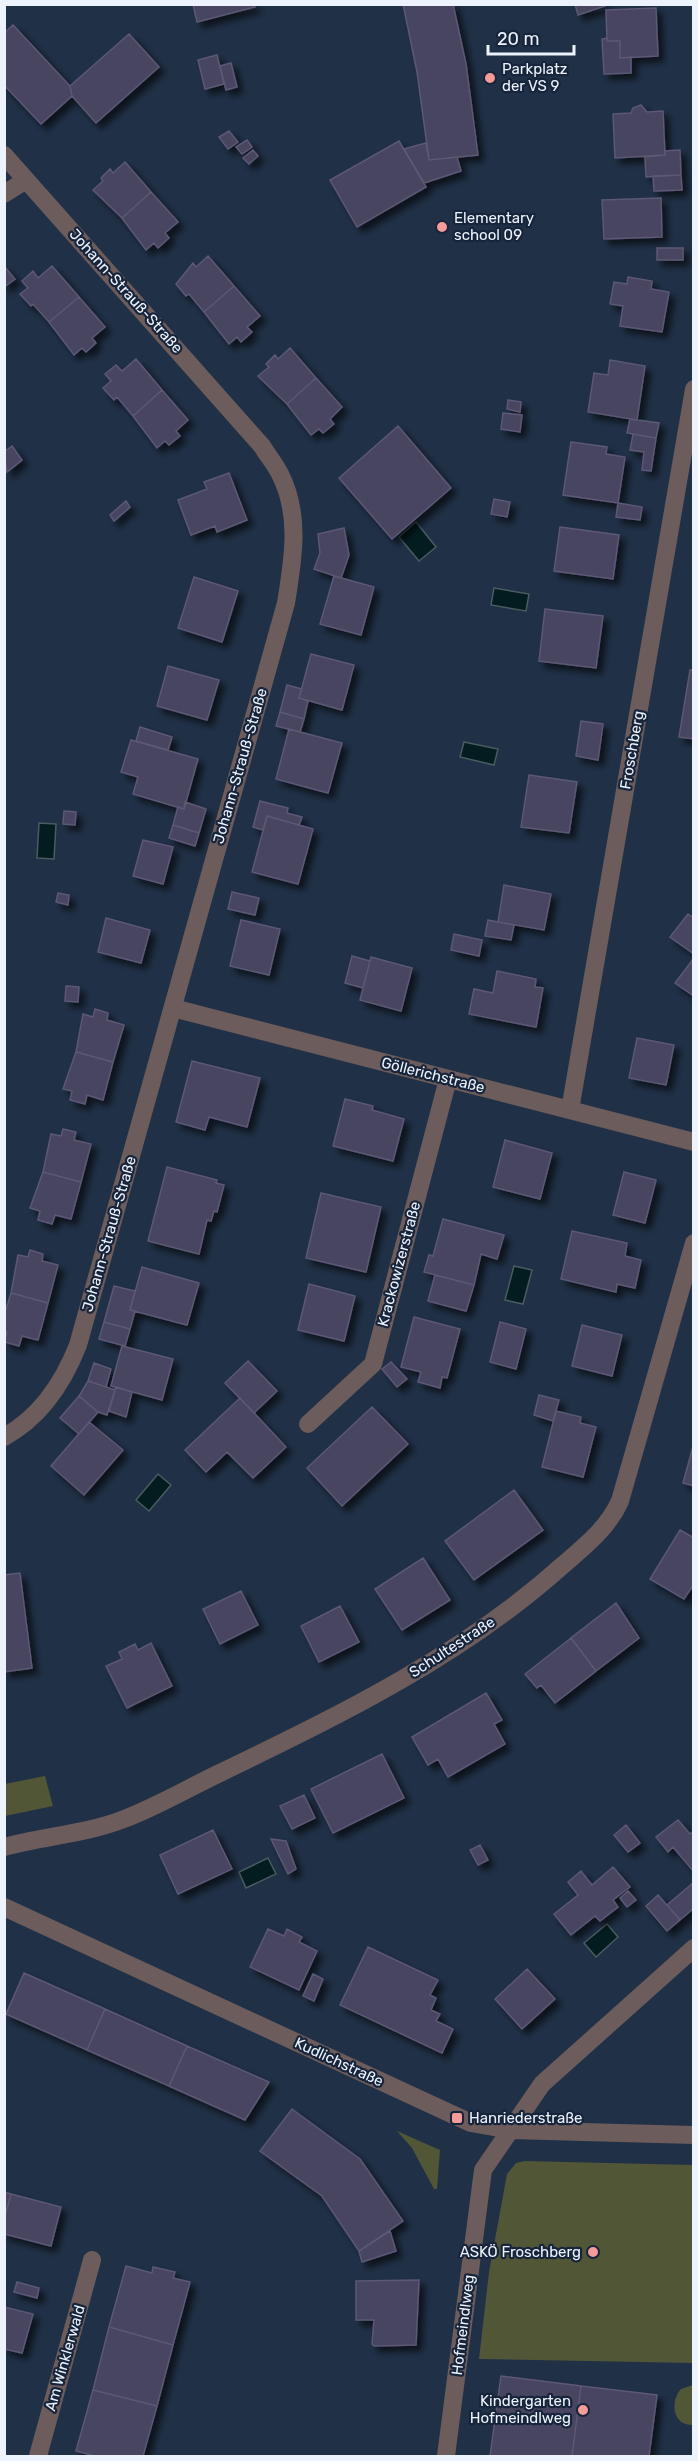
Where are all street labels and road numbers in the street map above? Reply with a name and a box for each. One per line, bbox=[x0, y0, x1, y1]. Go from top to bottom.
street label: Johann-Strauß-Straße bbox=[65, 225, 187, 357]
street label: Johann-Strauß-Straße bbox=[209, 686, 271, 846]
street label: Froschberg bbox=[616, 709, 648, 791]
street label: Göllerichstraße bbox=[379, 1053, 487, 1097]
street label: Johann-Strauß-Straße bbox=[78, 1154, 140, 1314]
street label: Krackowizerstraße bbox=[374, 1199, 424, 1329]
street label: Schultestraße bbox=[406, 1613, 498, 1681]
street label: Kudlichstraße bbox=[292, 2034, 386, 2090]
street label: Hofmeindlweg bbox=[448, 2274, 478, 2376]
street label: Am Winklerwald bbox=[41, 2303, 89, 2413]

